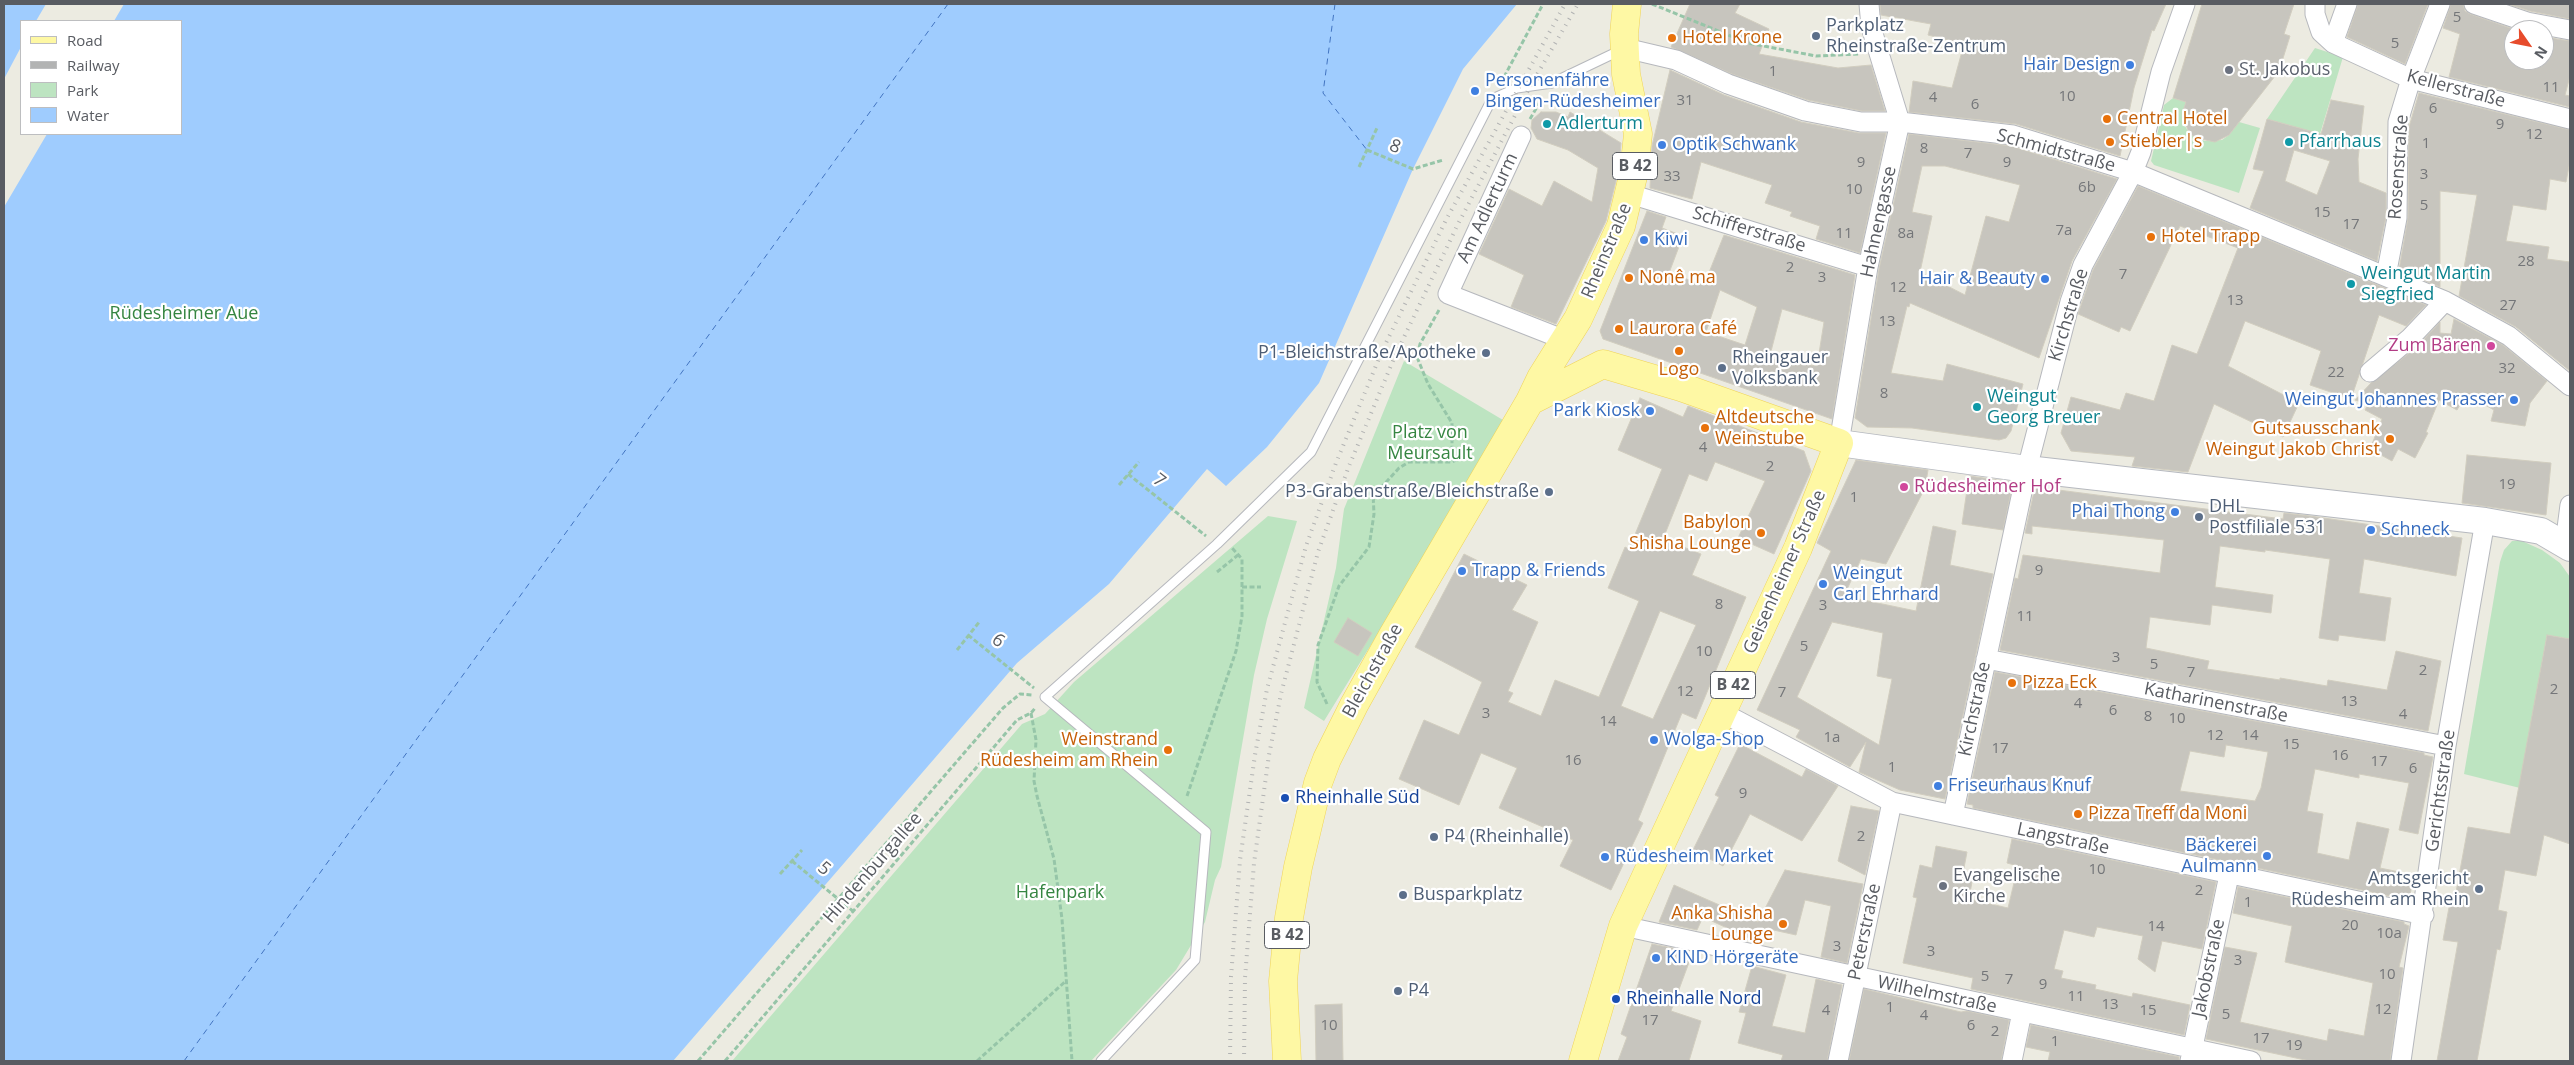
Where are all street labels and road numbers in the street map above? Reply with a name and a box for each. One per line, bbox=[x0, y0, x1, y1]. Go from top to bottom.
street label: Kellerstraße bbox=[2404, 65, 2508, 113]
street label: Rosenstraße bbox=[2385, 114, 2413, 220]
street label: Schmidtstraße bbox=[1994, 125, 2118, 177]
street label: 8 bbox=[1386, 135, 1404, 159]
street label: Am Adlerturm bbox=[1453, 150, 1523, 266]
road number: B 42 bbox=[1612, 153, 1658, 180]
street label: Hahnengasse bbox=[1857, 164, 1901, 280]
street label: Rheinstraße bbox=[1577, 200, 1637, 302]
street label: Schifferstraße bbox=[1690, 203, 1808, 257]
street label: Kirchstraße bbox=[2045, 266, 2093, 364]
street label: 7 bbox=[1148, 469, 1170, 493]
street label: Geisenheimer Straße bbox=[1739, 487, 1831, 657]
street label: Bleichstraße bbox=[1338, 620, 1408, 722]
street label: 6 bbox=[987, 629, 1009, 653]
street label: Kirchstraße bbox=[1954, 660, 1996, 758]
road number: B 42 bbox=[1710, 672, 1756, 698]
street label: Katharinenstraße bbox=[2142, 678, 2290, 728]
street label: Gerichtsstraße bbox=[2422, 728, 2460, 854]
street label: Hindenburgallee bbox=[819, 808, 927, 928]
street label: Langstraße bbox=[2015, 819, 2111, 859]
street label: 5 bbox=[813, 857, 835, 881]
street label: Peterstraße bbox=[1844, 882, 1886, 982]
street label: Jakobstraße bbox=[2188, 917, 2230, 1019]
road number: B 42 bbox=[1264, 922, 1310, 948]
street label: Wilhelmstraße bbox=[1875, 972, 1999, 1018]

